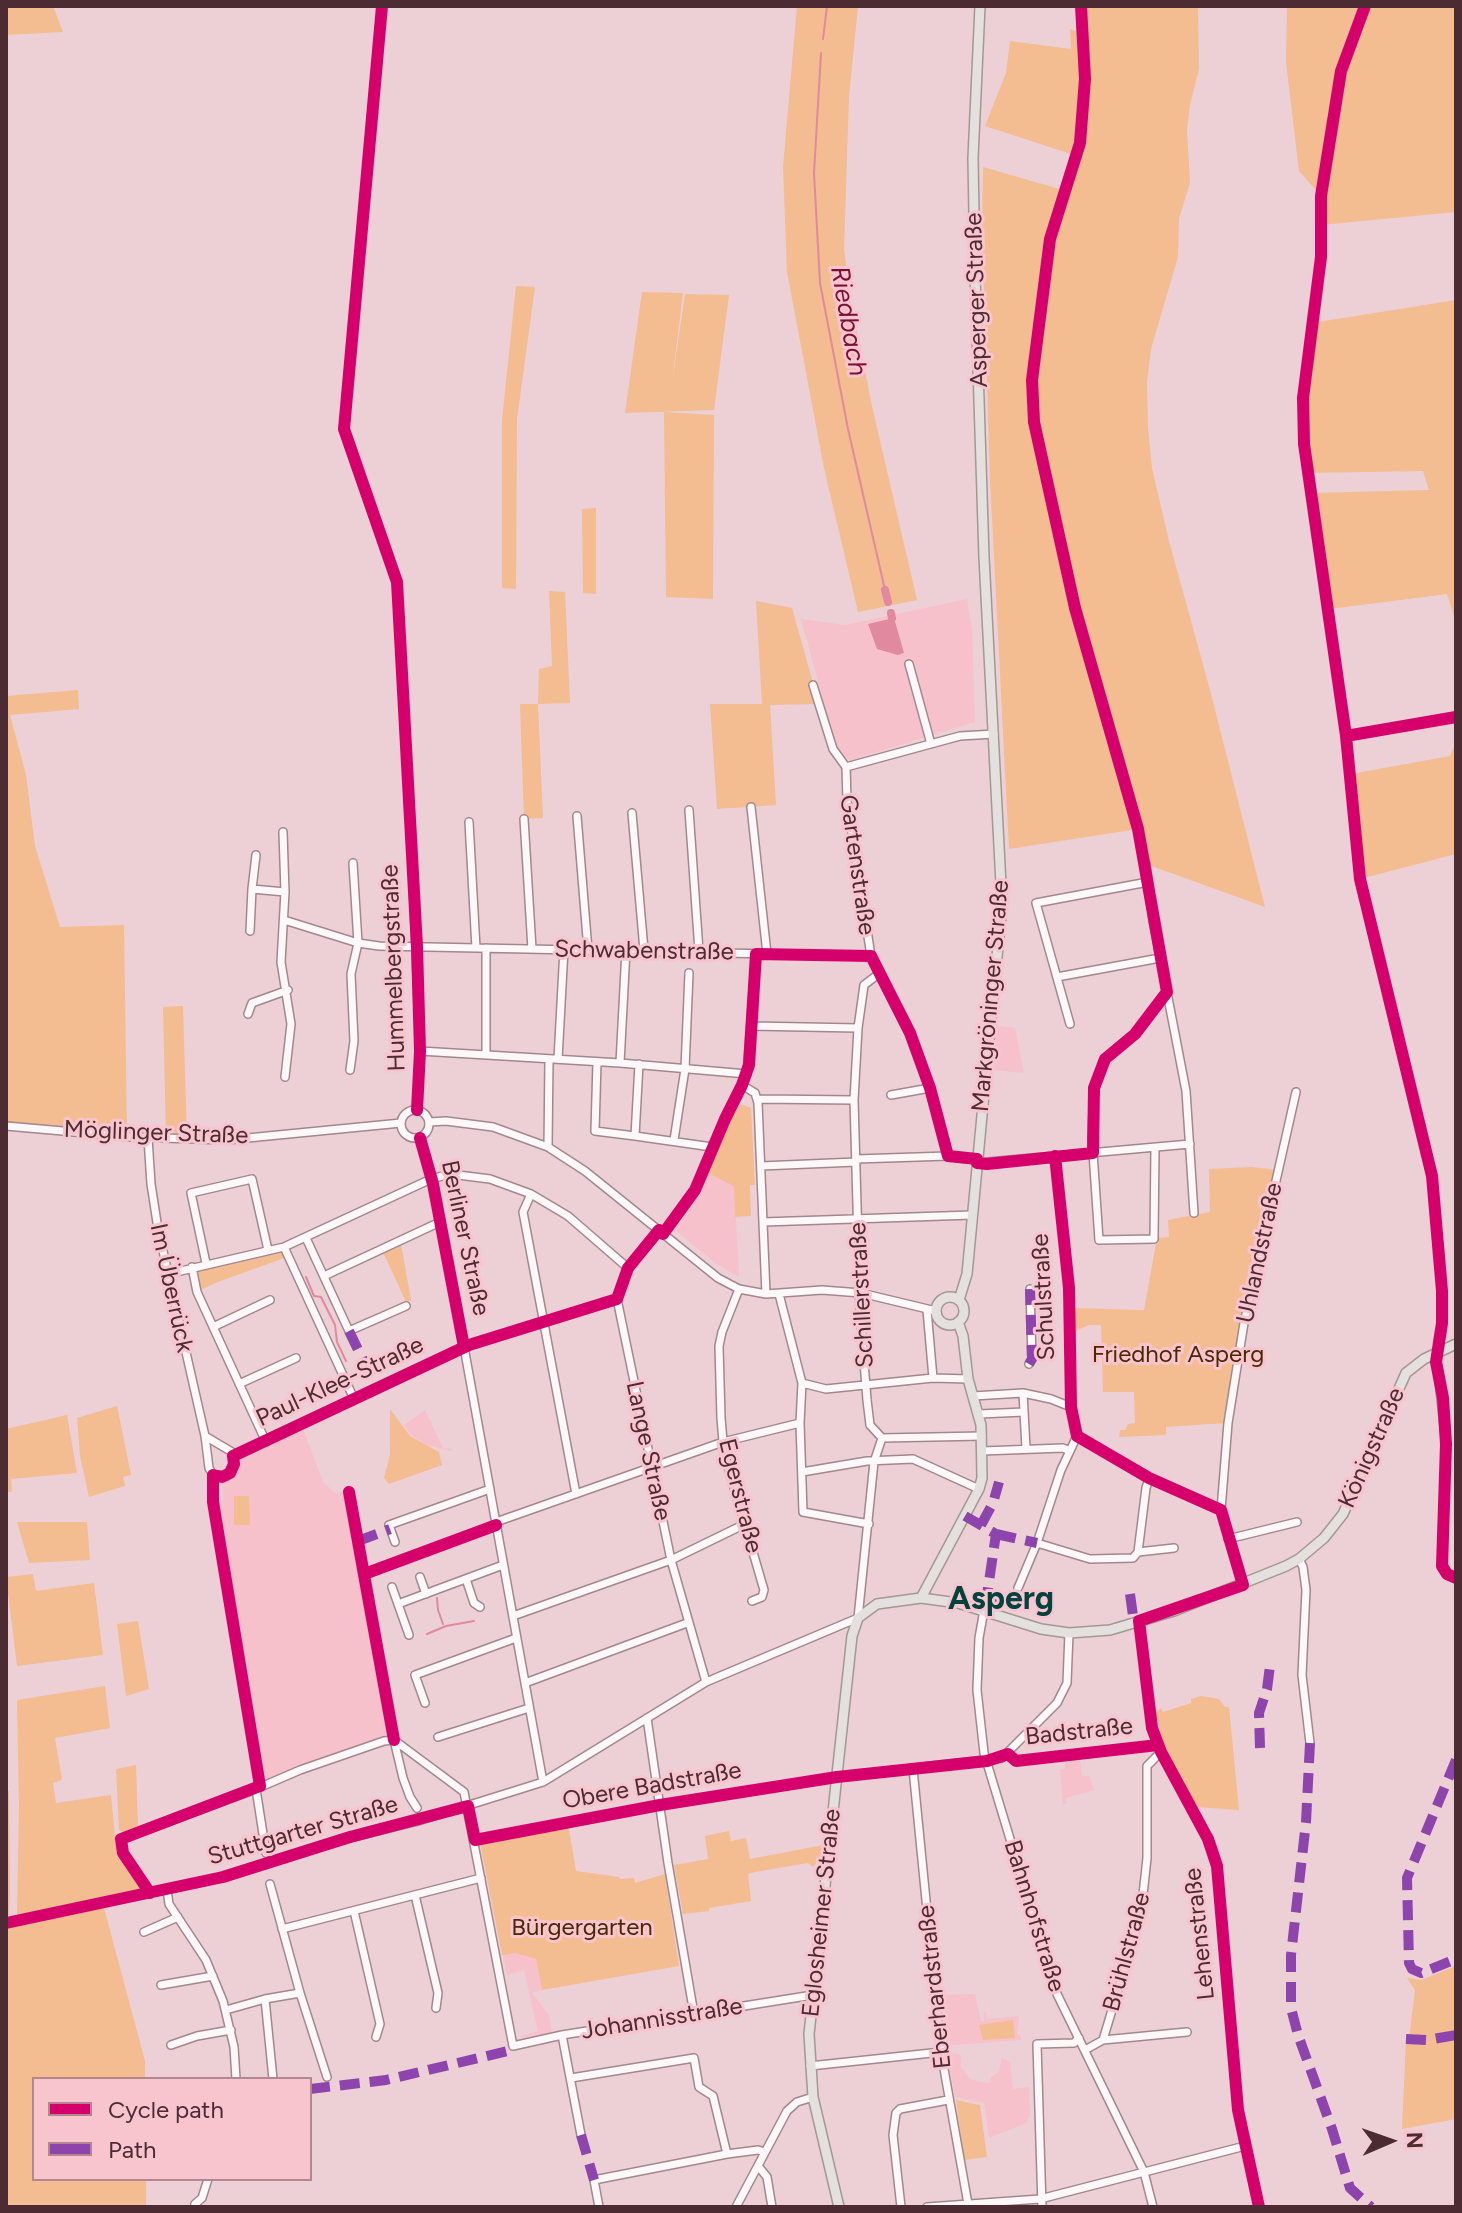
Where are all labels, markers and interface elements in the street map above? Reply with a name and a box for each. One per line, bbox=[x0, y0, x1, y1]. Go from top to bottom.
street label: Asperger Straße bbox=[960, 212, 994, 388]
water label: Riedbach bbox=[823, 264, 873, 378]
street label: Gartenstraße bbox=[833, 793, 881, 937]
street label: Hummelbergstraße bbox=[376, 864, 412, 1072]
street label: Markgröninger Straße bbox=[967, 879, 1015, 1113]
street label: Schwabenstraße bbox=[554, 935, 734, 967]
street label: Möglinger Straße bbox=[63, 1115, 249, 1151]
street label: Berliner Straße bbox=[434, 1158, 496, 1318]
street label: Uhlandstraße bbox=[1231, 1180, 1289, 1326]
street label: Im Überrück bbox=[143, 1221, 199, 1355]
street label: Schillerstraße bbox=[844, 1221, 880, 1369]
street label: Schulstraße bbox=[1026, 1233, 1062, 1361]
street label: Paul-Klee-Straße bbox=[252, 1331, 428, 1433]
park label: Friedhof Asperg bbox=[1092, 1341, 1264, 1369]
street label: Lange Straße bbox=[619, 1379, 677, 1523]
street label: Königstraße bbox=[1333, 1383, 1411, 1513]
street label: Egerstraße bbox=[712, 1436, 768, 1556]
district label: Asperg bbox=[948, 1581, 1054, 1619]
street label: Badstraße bbox=[1024, 1712, 1134, 1752]
street label: Obere Badstraße bbox=[560, 1756, 744, 1816]
street label: Stuttgarter Straße bbox=[205, 1790, 401, 1872]
street label: Eglosheimer Straße bbox=[797, 1808, 847, 2018]
street label: Bahnhofstraße bbox=[997, 1837, 1071, 1995]
street label: Lehenstraße bbox=[1179, 1866, 1221, 2002]
street label: Brühlstraße bbox=[1097, 1889, 1157, 2015]
street label: Eberhardstraße bbox=[912, 1904, 958, 2070]
park label: Bürgergarten bbox=[511, 1914, 653, 1942]
street label: Johannisstraße bbox=[579, 1992, 745, 2046]
legend bbox=[32, 2077, 312, 2181]
text: Cycle path bbox=[108, 2095, 224, 2124]
north arrow bbox=[1350, 2101, 1430, 2181]
text: N bbox=[1401, 2131, 1428, 2149]
text: Path bbox=[108, 2135, 156, 2164]

